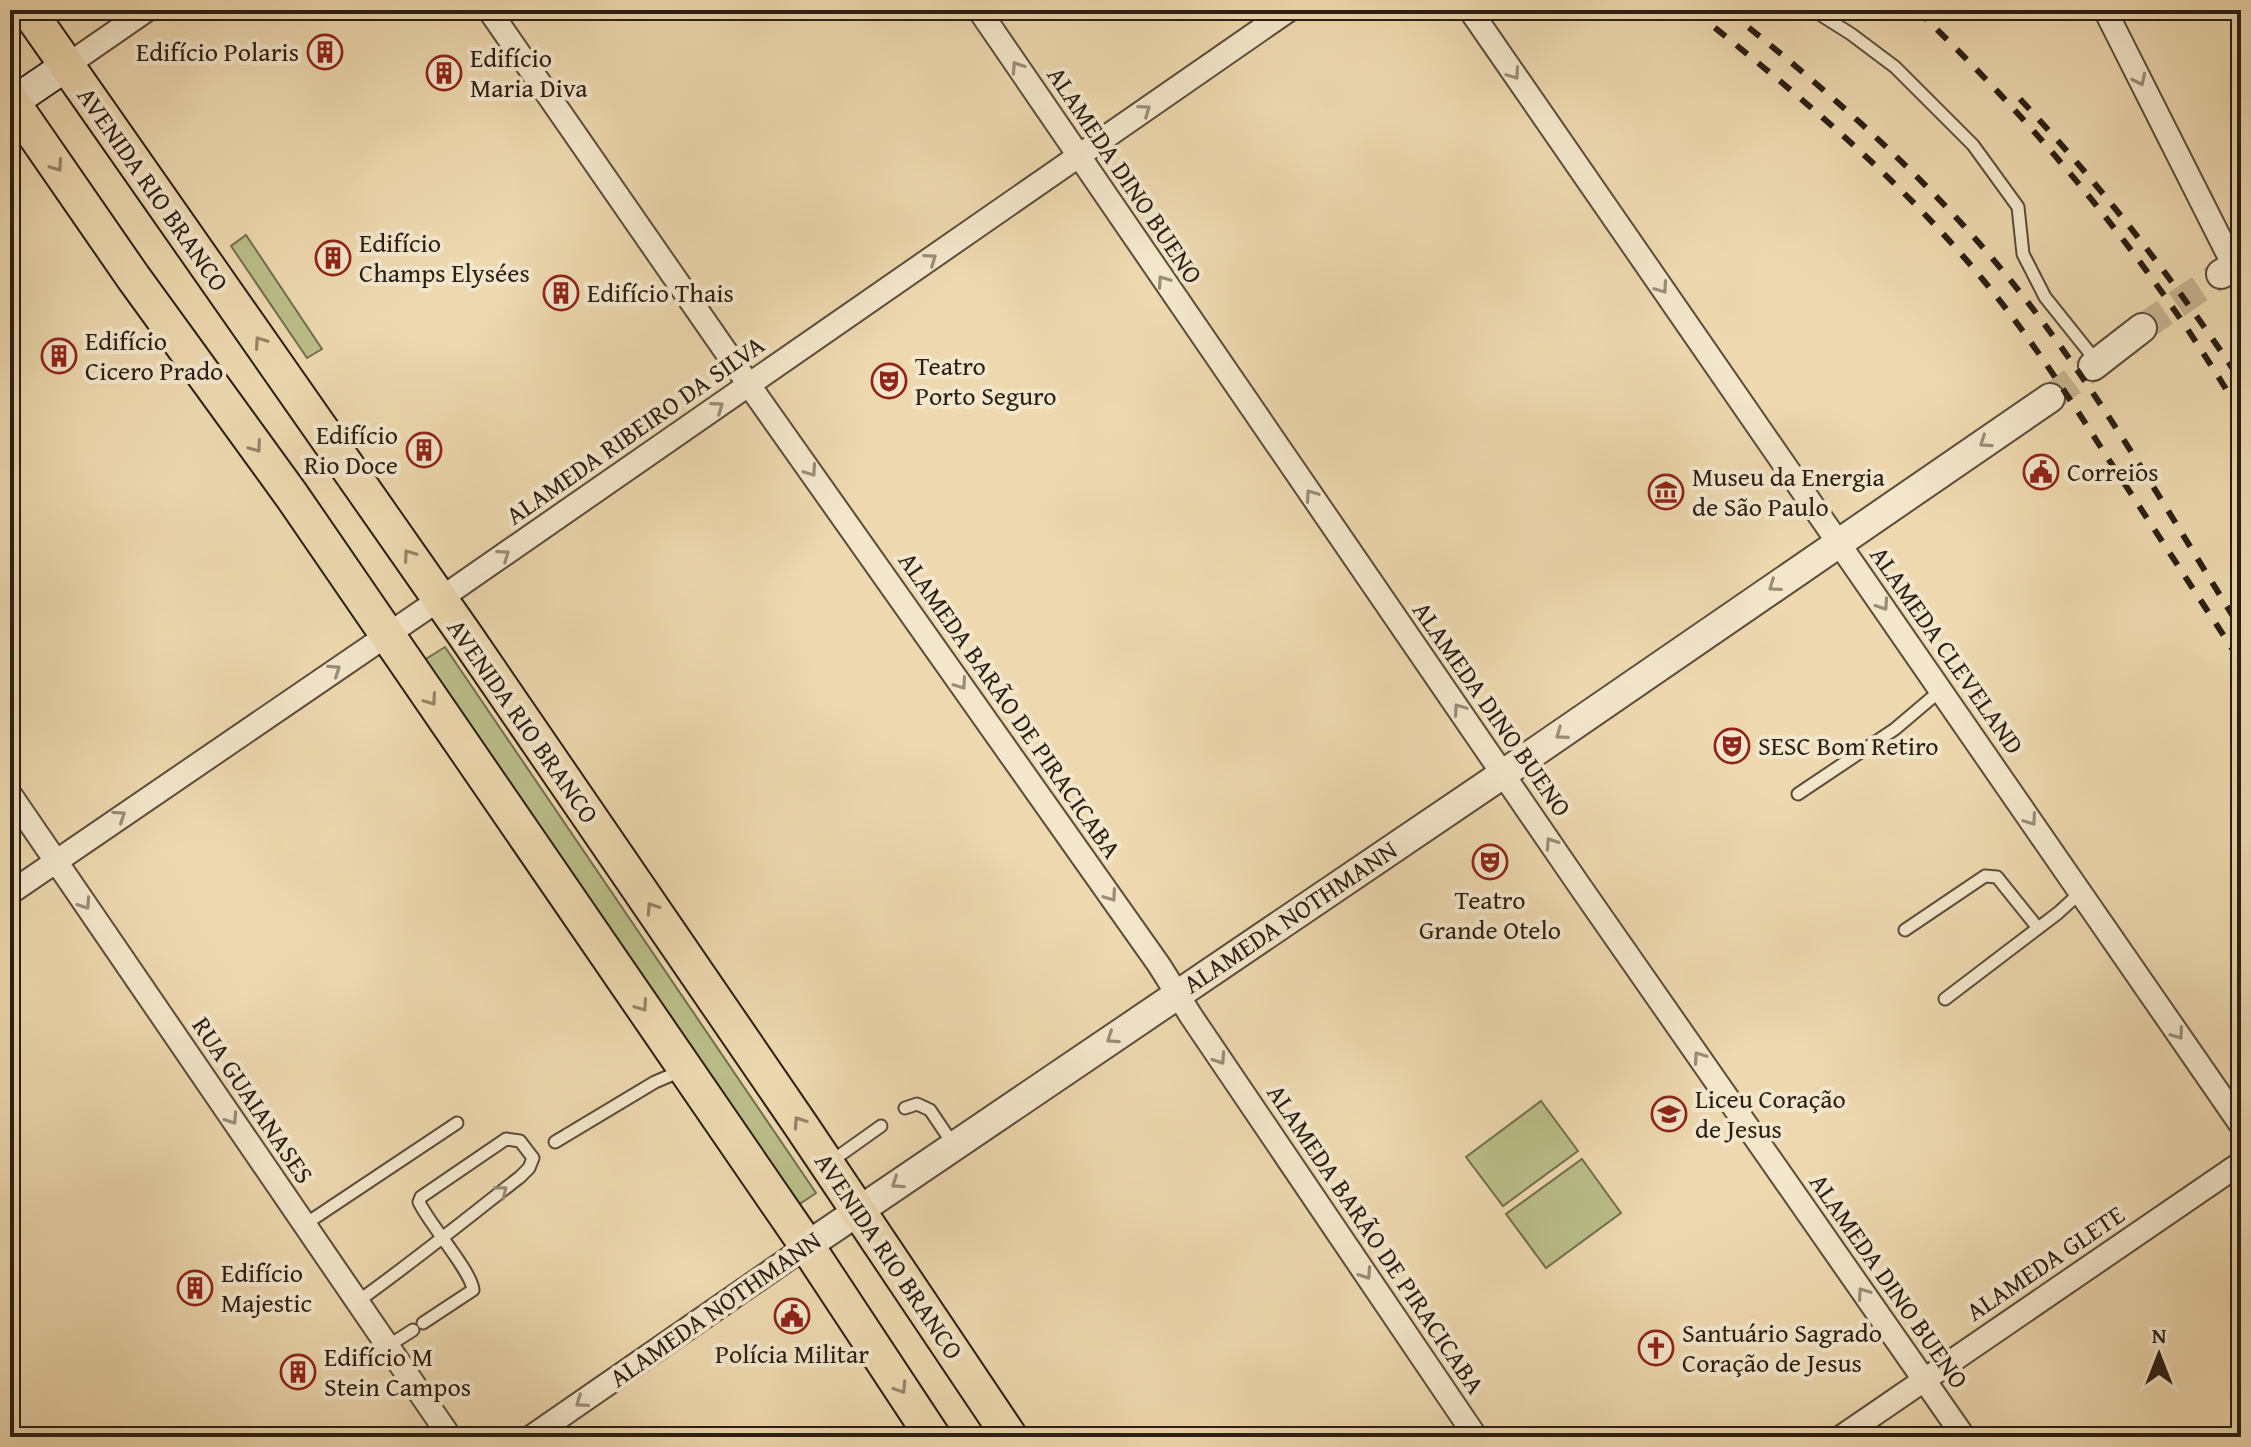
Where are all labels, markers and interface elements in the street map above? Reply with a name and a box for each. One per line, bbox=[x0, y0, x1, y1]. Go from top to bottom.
place label: Edifício Polaris bbox=[136, 32, 299, 71]
building icon: Edifício Polaris bbox=[306, 33, 344, 71]
place label: Edifício Maria Diva bbox=[470, 38, 588, 107]
building icon: Edifício Maria Diva bbox=[425, 54, 463, 92]
street label: ALAMEDA DINO BUENO bbox=[1038, 58, 1213, 291]
one-way arrow bbox=[1011, 61, 1026, 75]
one-way arrow bbox=[1504, 66, 1519, 80]
one-way arrow bbox=[2130, 71, 2145, 86]
street label: AVENIDA RIO BRANCO bbox=[68, 78, 239, 299]
one-way arrow bbox=[1136, 105, 1150, 120]
one-way arrow bbox=[47, 158, 62, 172]
place label: Edifício Champs Elysées bbox=[359, 223, 530, 292]
building icon: Edifício Champs Elysées bbox=[314, 239, 352, 277]
one-way arrow bbox=[923, 254, 937, 269]
place label: Edifício Thais bbox=[587, 273, 734, 312]
building icon: Edifício Thais bbox=[542, 274, 580, 312]
one-way arrow bbox=[1158, 276, 1173, 290]
one-way arrow bbox=[1652, 279, 1667, 293]
place label: Edifício Cicero Prado bbox=[85, 321, 223, 390]
street label: ALAMEDA RIBEIRO DA SILVA bbox=[497, 325, 772, 534]
one-way arrow bbox=[255, 336, 270, 350]
building icon: Edifício Cicero Prado bbox=[40, 337, 78, 375]
place label: Teatro Porto Seguro bbox=[915, 346, 1057, 415]
theatre icon: Teatro Porto Seguro bbox=[870, 362, 908, 400]
one-way arrow bbox=[709, 402, 723, 417]
place label: Edifício Rio Doce bbox=[304, 415, 398, 484]
building icon: Edifício Rio Doce bbox=[405, 431, 443, 469]
one-way arrow bbox=[1980, 432, 1994, 447]
one-way arrow bbox=[246, 438, 261, 453]
place label: Correios bbox=[2067, 452, 2159, 491]
public building icon: Correios bbox=[2022, 453, 2060, 491]
place label: Museu da Energia de São Paulo bbox=[1692, 457, 1885, 526]
one-way arrow bbox=[801, 463, 816, 477]
museum icon: Museu da Energia de São Paulo bbox=[1647, 473, 1685, 511]
one-way arrow bbox=[1306, 490, 1321, 504]
street label: ALAMEDA CLEVELAND bbox=[1861, 538, 2034, 762]
street label: ALAMEDA BARÃO DE PIRACICABA bbox=[889, 543, 1132, 866]
one-way arrow bbox=[404, 549, 419, 564]
one-way arrow bbox=[495, 550, 509, 565]
one-way arrow bbox=[1769, 576, 1783, 591]
street label: ALAMEDA DINO BUENO bbox=[1403, 593, 1582, 824]
one-way arrow bbox=[1873, 597, 1888, 611]
street label: AVENIDA RIO BRANCO bbox=[438, 610, 609, 831]
one-way arrow bbox=[327, 665, 341, 680]
one-way arrow bbox=[951, 675, 966, 689]
one-way arrow bbox=[421, 691, 436, 705]
one-way arrow bbox=[1453, 704, 1468, 718]
one-way arrow bbox=[1555, 724, 1569, 739]
place label: SESC Bom Retiro bbox=[1758, 726, 1939, 765]
theatre icon: SESC Bom Retiro bbox=[1713, 727, 1751, 765]
one-way arrow bbox=[112, 811, 126, 826]
one-way arrow bbox=[2021, 811, 2036, 825]
street label: ALAMEDA NOTHMANN bbox=[1175, 830, 1405, 1003]
one-way arrow bbox=[1545, 838, 1560, 852]
theatre icon: Teatro Grande Otelo bbox=[1471, 843, 1509, 881]
place label: Teatro Grande Otelo bbox=[1419, 880, 1561, 949]
one-way arrow bbox=[1101, 888, 1116, 902]
one-way arrow bbox=[76, 896, 91, 910]
one-way arrow bbox=[647, 902, 662, 916]
one-way arrow bbox=[632, 998, 647, 1012]
street label: RUA GUAIANASES bbox=[183, 1008, 324, 1191]
one-way arrow bbox=[2168, 1025, 2183, 1039]
one-way arrow bbox=[1107, 1028, 1121, 1043]
one-way arrow bbox=[1210, 1050, 1225, 1064]
one-way arrow bbox=[1694, 1051, 1709, 1065]
street label: ALAMEDA BARÃO DE PIRACICABA bbox=[1258, 1076, 1495, 1402]
place label: Liceu Coração de Jesus bbox=[1695, 1079, 1846, 1148]
school or university icon: Liceu Coração de Jesus bbox=[1650, 1095, 1688, 1133]
one-way arrow bbox=[222, 1110, 237, 1125]
one-way arrow bbox=[793, 1117, 808, 1131]
street label: AVENIDA RIO BRANCO bbox=[805, 1144, 973, 1367]
street label: ALAMEDA DINO BUENO bbox=[1800, 1165, 1979, 1396]
one-way arrow bbox=[891, 1173, 906, 1188]
one-way arrow bbox=[494, 1186, 508, 1200]
street label: ALAMEDA GLETE bbox=[1958, 1195, 2132, 1330]
street label: ALAMEDA NOTHMANN bbox=[601, 1221, 829, 1397]
place label: Edifício Majestic bbox=[221, 1253, 312, 1322]
one-way arrow bbox=[1356, 1265, 1371, 1280]
building icon: Edifício Majestic bbox=[176, 1269, 214, 1307]
one-way arrow bbox=[1858, 1288, 1873, 1302]
public building icon: Polícia Militar bbox=[773, 1297, 811, 1335]
place label: Santuário Sagrado Coração de Jesus bbox=[1682, 1313, 1882, 1382]
north arrow bbox=[2119, 1315, 2199, 1395]
text: N bbox=[2152, 1319, 2167, 1351]
church icon: Santuário Sagrado Coração de Jesus bbox=[1637, 1329, 1675, 1367]
place label: Polícia Militar bbox=[715, 1334, 869, 1373]
place label: Edifício M Stein Campos bbox=[324, 1337, 471, 1406]
building icon: Edifício M Stein Campos bbox=[279, 1353, 317, 1391]
one-way arrow bbox=[891, 1380, 906, 1394]
one-way arrow bbox=[576, 1392, 590, 1407]

